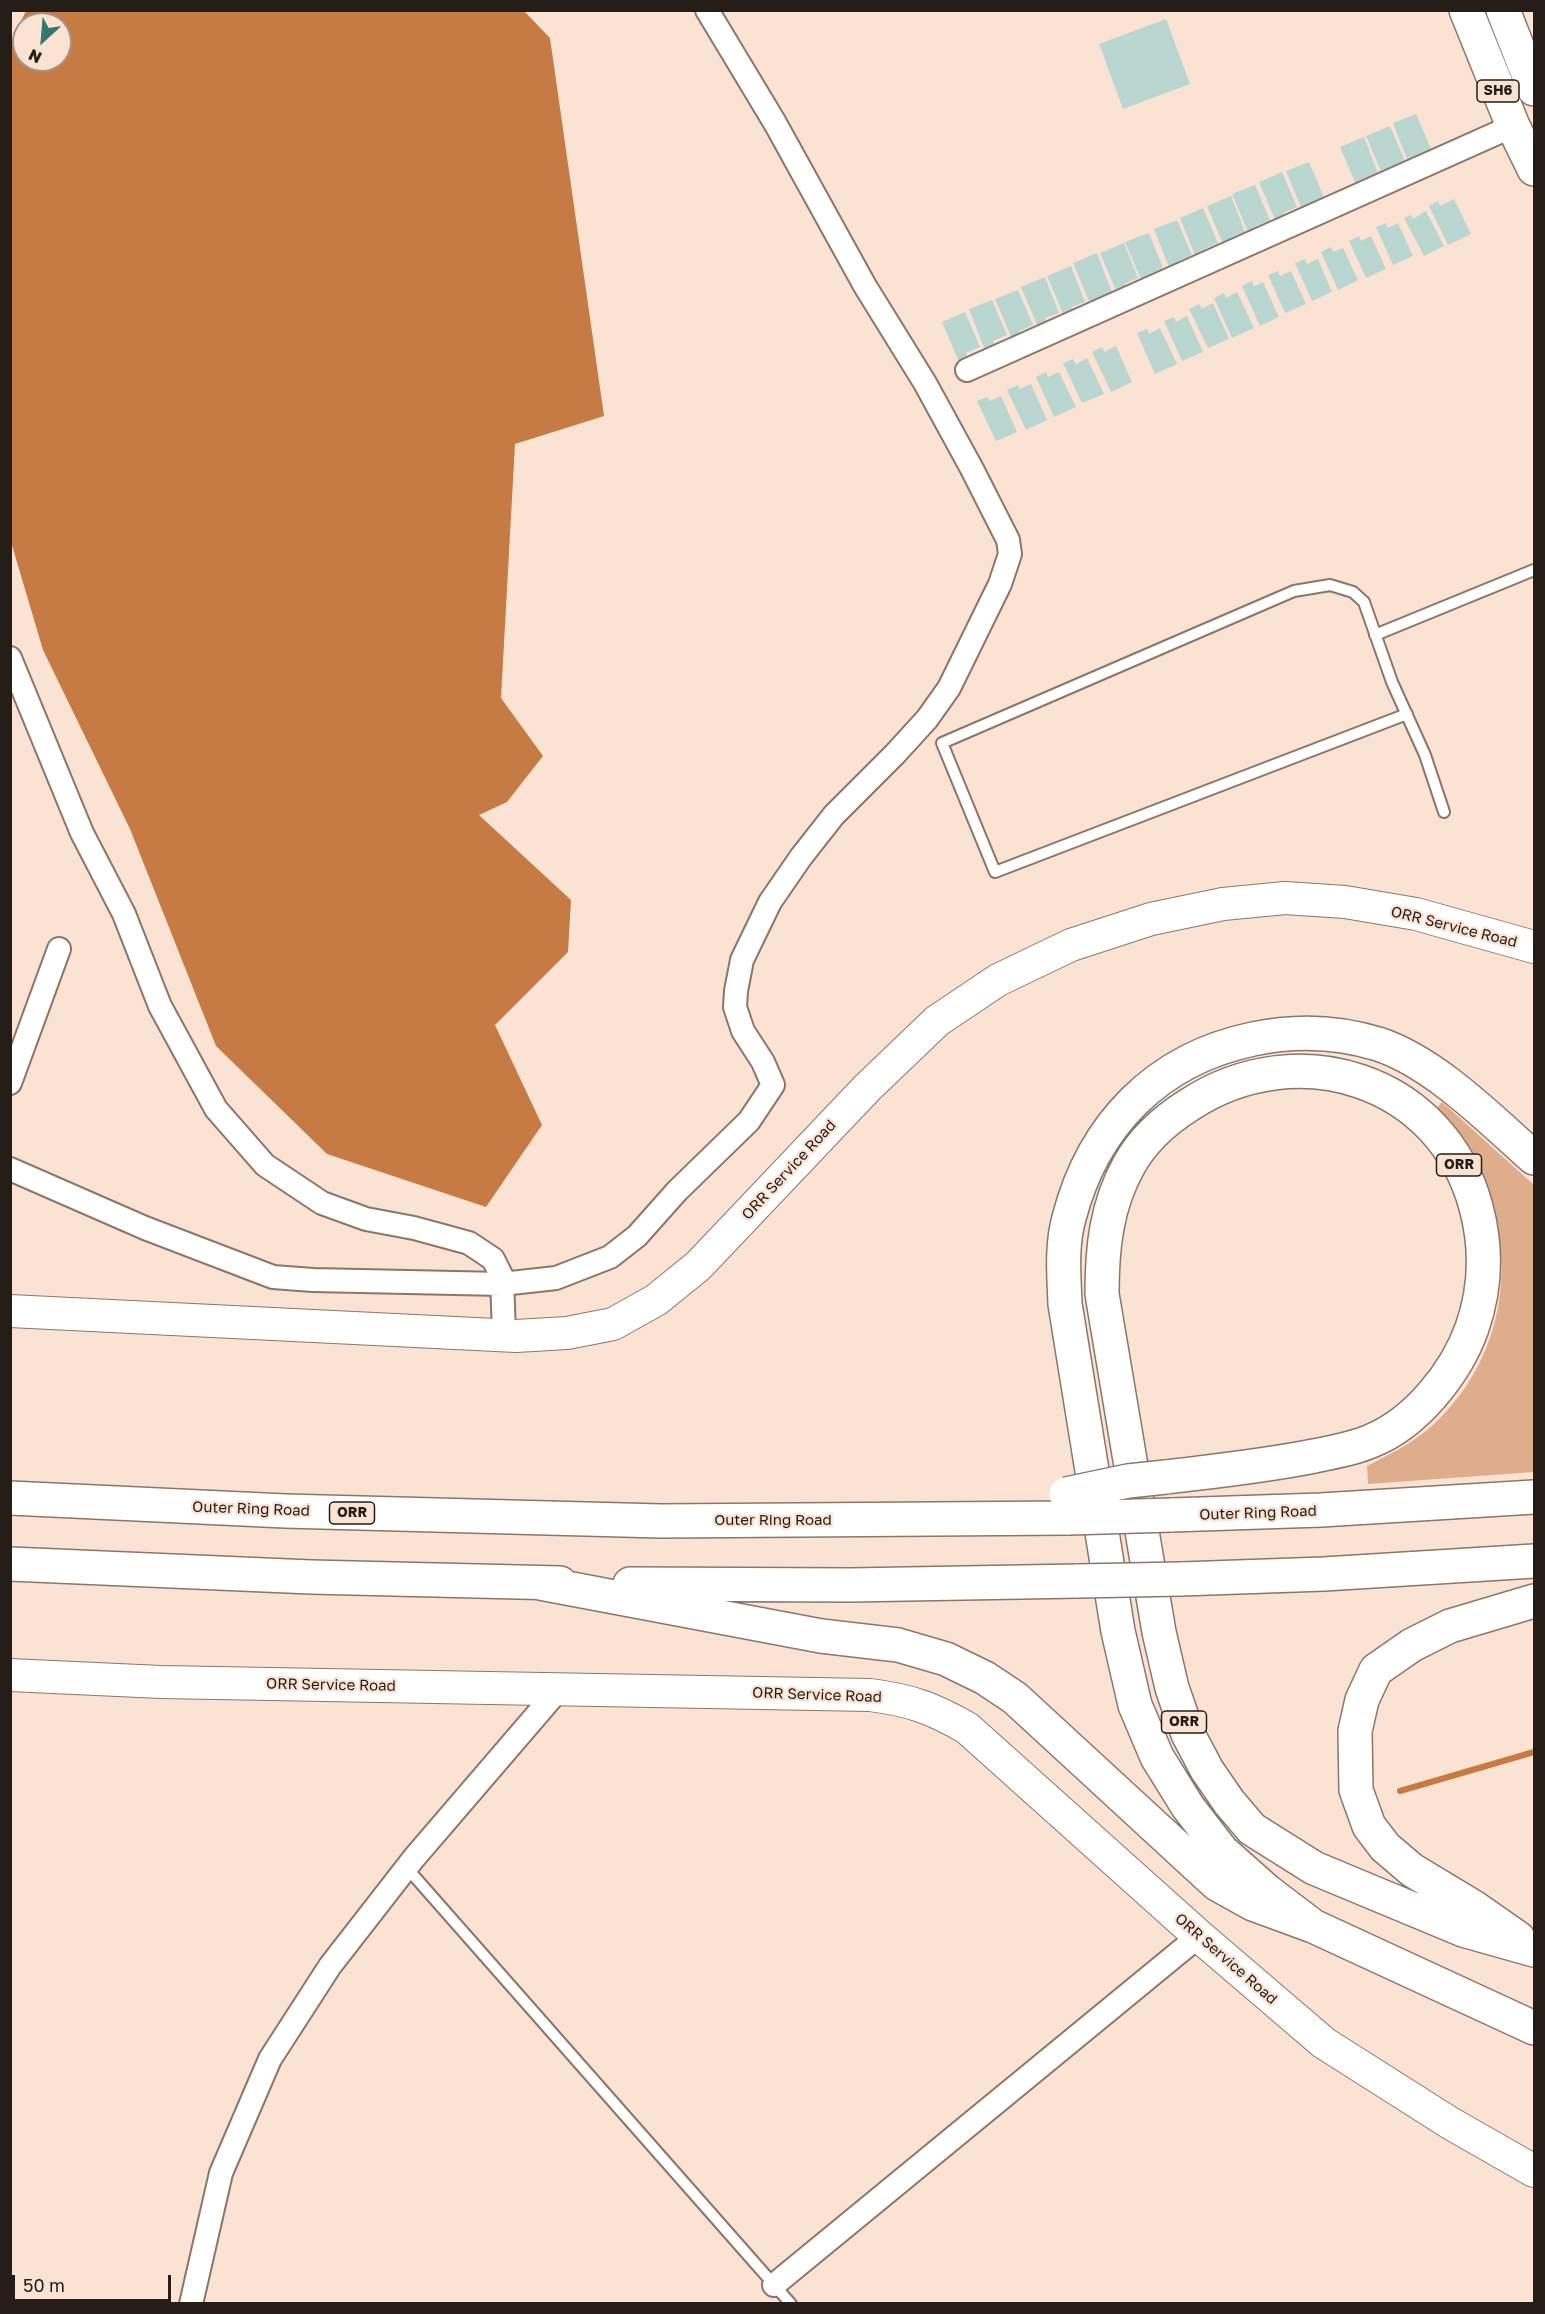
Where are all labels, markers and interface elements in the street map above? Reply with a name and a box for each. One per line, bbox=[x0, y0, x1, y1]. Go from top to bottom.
north arrow bbox=[12, 12, 72, 72]
text: N bbox=[25, 45, 45, 68]
road number: SH6 bbox=[1477, 80, 1519, 102]
street label: ORR Service Road bbox=[1389, 903, 1519, 951]
street label: ORR Service Road bbox=[738, 1116, 840, 1224]
road number: ORR bbox=[1436, 1154, 1482, 1176]
street label: Outer Ring Road bbox=[192, 1498, 310, 1520]
road number: ORR bbox=[330, 1502, 374, 1524]
street label: Outer Ring Road bbox=[1199, 1502, 1317, 1524]
street label: Outer Ring Road bbox=[714, 1511, 832, 1529]
street label: ORR Service Road bbox=[266, 1675, 396, 1695]
street label: ORR Service Road bbox=[752, 1684, 882, 1706]
road number: ORR bbox=[1162, 1711, 1206, 1733]
street label: ORR Service Road bbox=[1171, 1910, 1281, 2008]
scale bar bbox=[15, 2263, 174, 2301]
text: 50 m bbox=[23, 2274, 65, 2296]

